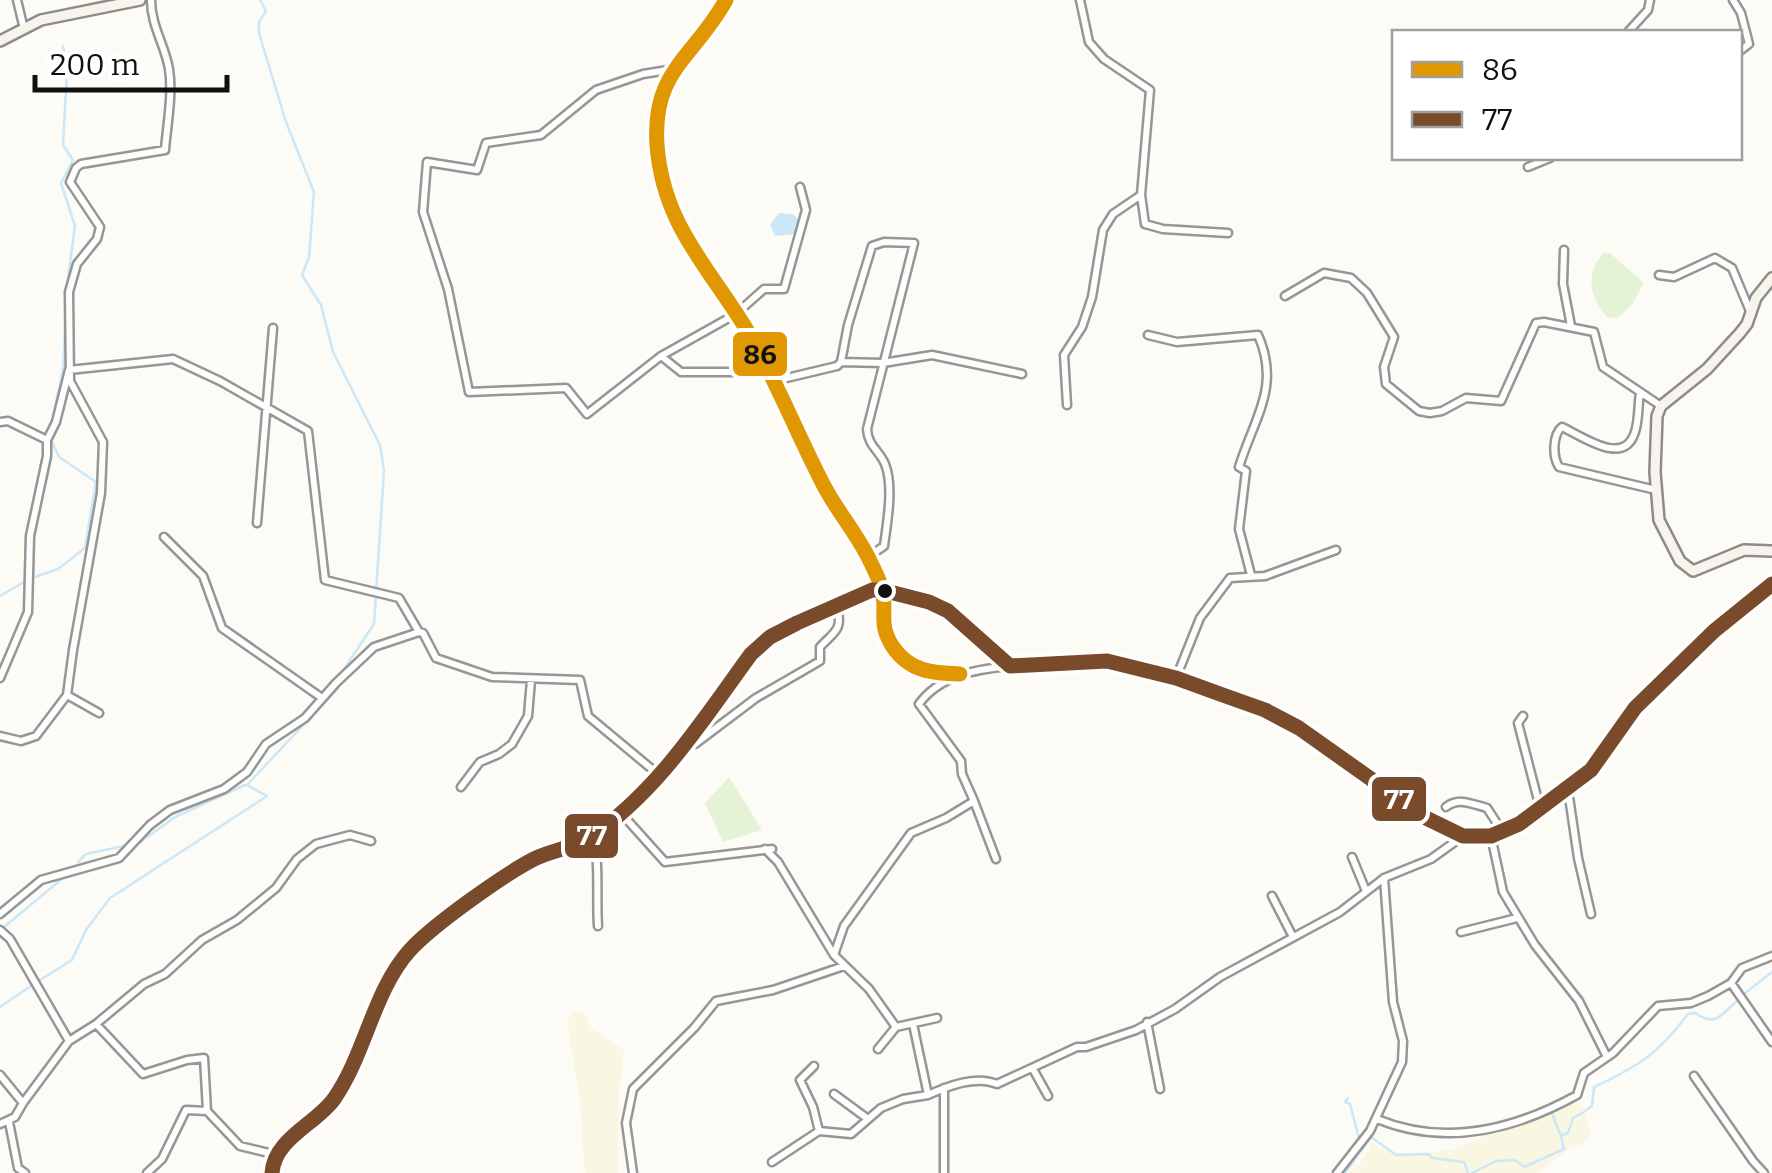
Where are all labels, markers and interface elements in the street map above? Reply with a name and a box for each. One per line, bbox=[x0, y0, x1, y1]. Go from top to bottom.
scale bar bbox=[35, 30, 228, 92]
legend bbox=[1392, 30, 1742, 160]
text: 200 m bbox=[50, 47, 140, 83]
text: 86 bbox=[1482, 52, 1518, 88]
text: 77 bbox=[1482, 102, 1512, 138]
line badge: 86 bbox=[731, 330, 789, 378]
text: 86 bbox=[743, 338, 777, 371]
unlabelled marker bbox=[875, 581, 895, 601]
line badge: 77 bbox=[1370, 775, 1428, 823]
text: 77 bbox=[1384, 783, 1414, 816]
line badge: 77 bbox=[563, 812, 620, 860]
text: 77 bbox=[577, 819, 607, 852]

